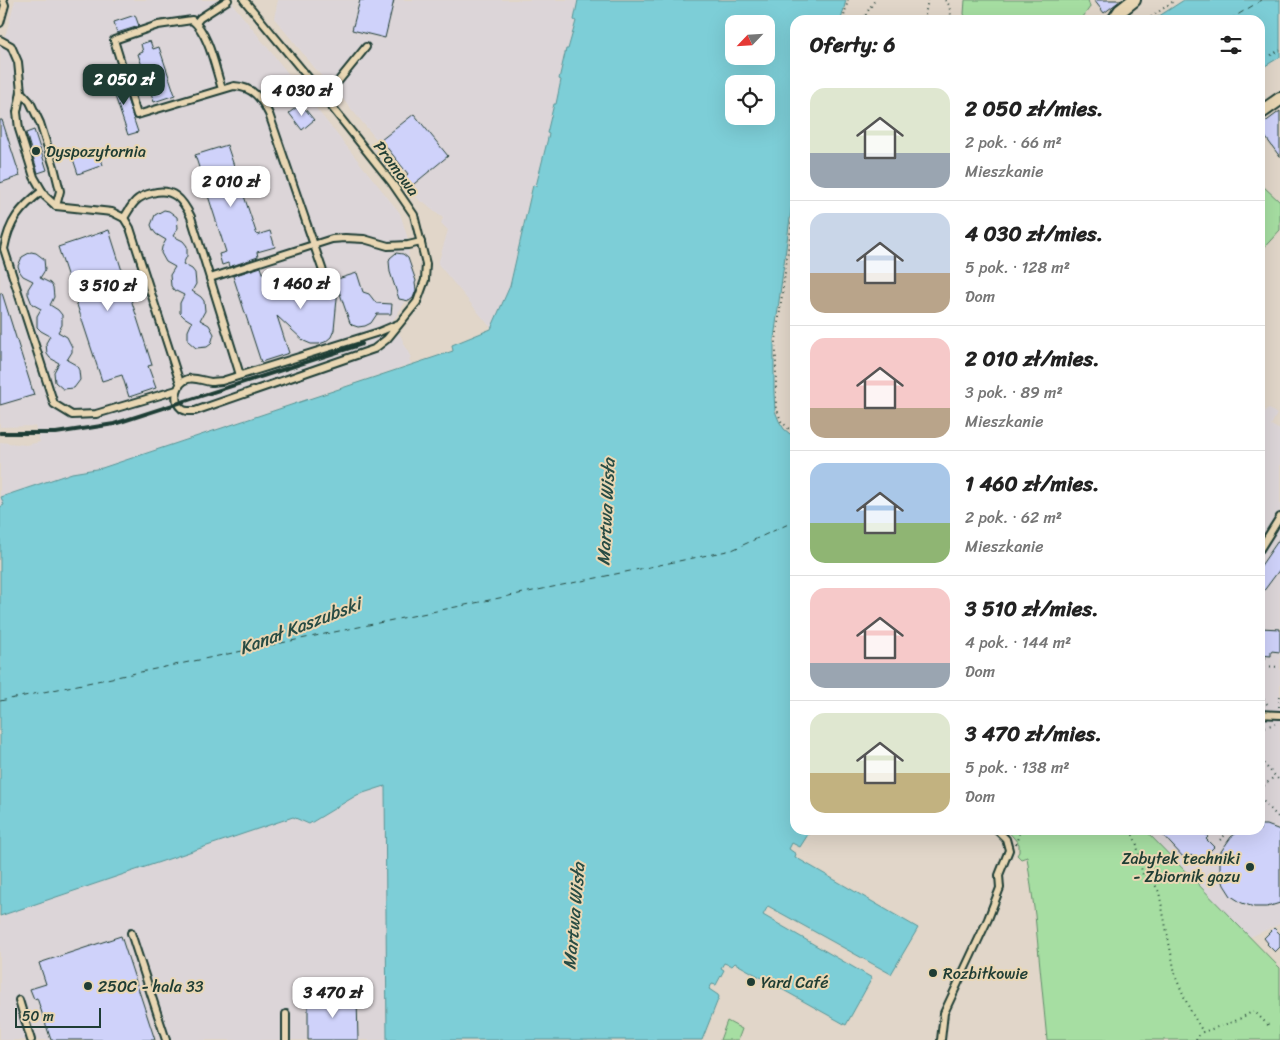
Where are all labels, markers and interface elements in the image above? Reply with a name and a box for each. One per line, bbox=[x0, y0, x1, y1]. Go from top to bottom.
north arrow bbox=[725, 15, 775, 65]
map controls bbox=[725, 15, 775, 125]
text: Oferty: 6 bbox=[810, 26, 895, 64]
icon: filters bbox=[1217, 31, 1245, 59]
pin: 2 050 zł bbox=[72, 64, 176, 106]
text: 2 050 zł bbox=[94, 65, 154, 94]
pin: 4 030 zł bbox=[250, 74, 354, 117]
button: locate bbox=[725, 75, 775, 125]
text: 4 030 zł bbox=[272, 76, 332, 105]
text: 2 050 zł/mies. bbox=[965, 90, 1103, 128]
icon: home bbox=[850, 108, 910, 168]
text: 2 pok. · 66 m² bbox=[965, 128, 1062, 157]
street label: Promowa bbox=[366, 134, 427, 203]
place label: Dyspozytornia bbox=[46, 137, 146, 166]
marker: Dyspozytornia bbox=[30, 145, 42, 157]
text: Mieszkanie bbox=[965, 157, 1043, 186]
pin: 2 010 zł bbox=[179, 166, 283, 208]
text: 2 010 zł bbox=[202, 167, 260, 196]
text: 4 030 zł/mies. bbox=[965, 215, 1103, 253]
icon: home bbox=[850, 233, 910, 293]
text: 5 pok. · 128 m² bbox=[965, 253, 1070, 282]
pin: 1 460 zł bbox=[249, 268, 353, 310]
text: 1 460 zł bbox=[272, 269, 330, 298]
pin: 3 510 zł bbox=[56, 270, 160, 312]
text: 3 510 zł bbox=[80, 271, 136, 300]
text: Dom bbox=[965, 282, 995, 311]
text: 2 010 zł/mies. bbox=[965, 340, 1100, 378]
icon: home bbox=[850, 358, 910, 418]
text: 3 pok. · 89 m² bbox=[965, 378, 1063, 407]
text: Mieszkanie bbox=[965, 407, 1043, 436]
water label: Martwa Wisła bbox=[587, 456, 625, 566]
text: 1 460 zł/mies. bbox=[965, 465, 1099, 503]
icon: home bbox=[850, 483, 910, 543]
text: 2 pok. · 62 m² bbox=[965, 503, 1062, 532]
text: Mieszkanie bbox=[965, 532, 1043, 561]
water label: Kanał Kaszubski bbox=[234, 587, 369, 664]
text: 3 510 zł/mies. bbox=[965, 590, 1099, 628]
icon: home bbox=[850, 608, 910, 668]
text: 4 pok. · 144 m² bbox=[965, 628, 1071, 657]
text: Dom bbox=[965, 657, 995, 686]
text: 3 470 zł/mies. bbox=[965, 715, 1102, 753]
icon: home bbox=[850, 733, 910, 793]
text: 5 pok. · 138 m² bbox=[965, 753, 1069, 782]
text: Dom bbox=[965, 782, 995, 811]
place label: Zabytek techniki - Zbiornik gazu bbox=[1122, 844, 1241, 891]
water label: Martwa Wisła bbox=[553, 859, 595, 971]
marker: Zabytek techniki - Zbiornik gazu bbox=[1244, 861, 1256, 873]
place label: Rozbitkowie bbox=[943, 959, 1028, 988]
marker: Rozbitkowie bbox=[927, 967, 939, 979]
place label: Yard Café bbox=[761, 968, 829, 997]
place label: 250C - hala 33 bbox=[98, 972, 204, 1001]
pin: 3 470 zł bbox=[281, 976, 385, 1019]
marker: Yard Café bbox=[745, 976, 757, 988]
text: 3 470 zł bbox=[303, 978, 363, 1007]
marker: 250C - hala 33 bbox=[82, 980, 94, 992]
text: 50 m bbox=[22, 1004, 54, 1029]
scale bar bbox=[15, 1005, 101, 1028]

